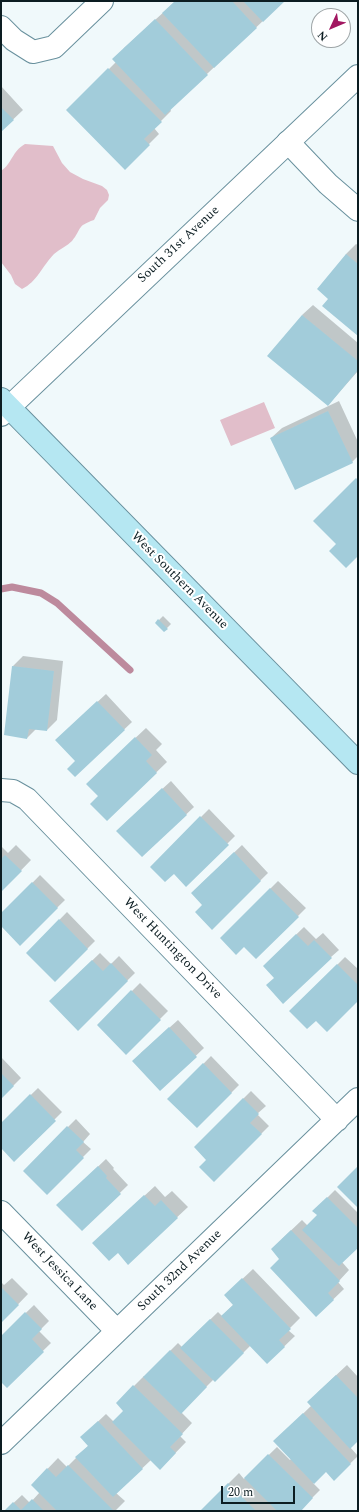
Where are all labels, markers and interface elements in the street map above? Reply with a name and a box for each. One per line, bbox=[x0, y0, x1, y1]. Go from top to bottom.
north arrow bbox=[311, 8, 351, 48]
text: N bbox=[313, 27, 332, 45]
street label: South 31st Avenue bbox=[135, 203, 223, 287]
street label: West Southern Avenue bbox=[127, 529, 231, 633]
street label: West Huntington Drive bbox=[119, 895, 225, 1003]
street label: South 32nd Avenue bbox=[135, 1227, 225, 1315]
street label: West Jessica Lane bbox=[18, 1230, 100, 1314]
scale bar bbox=[223, 1478, 297, 1504]
text: 20 m bbox=[228, 1483, 253, 1502]

